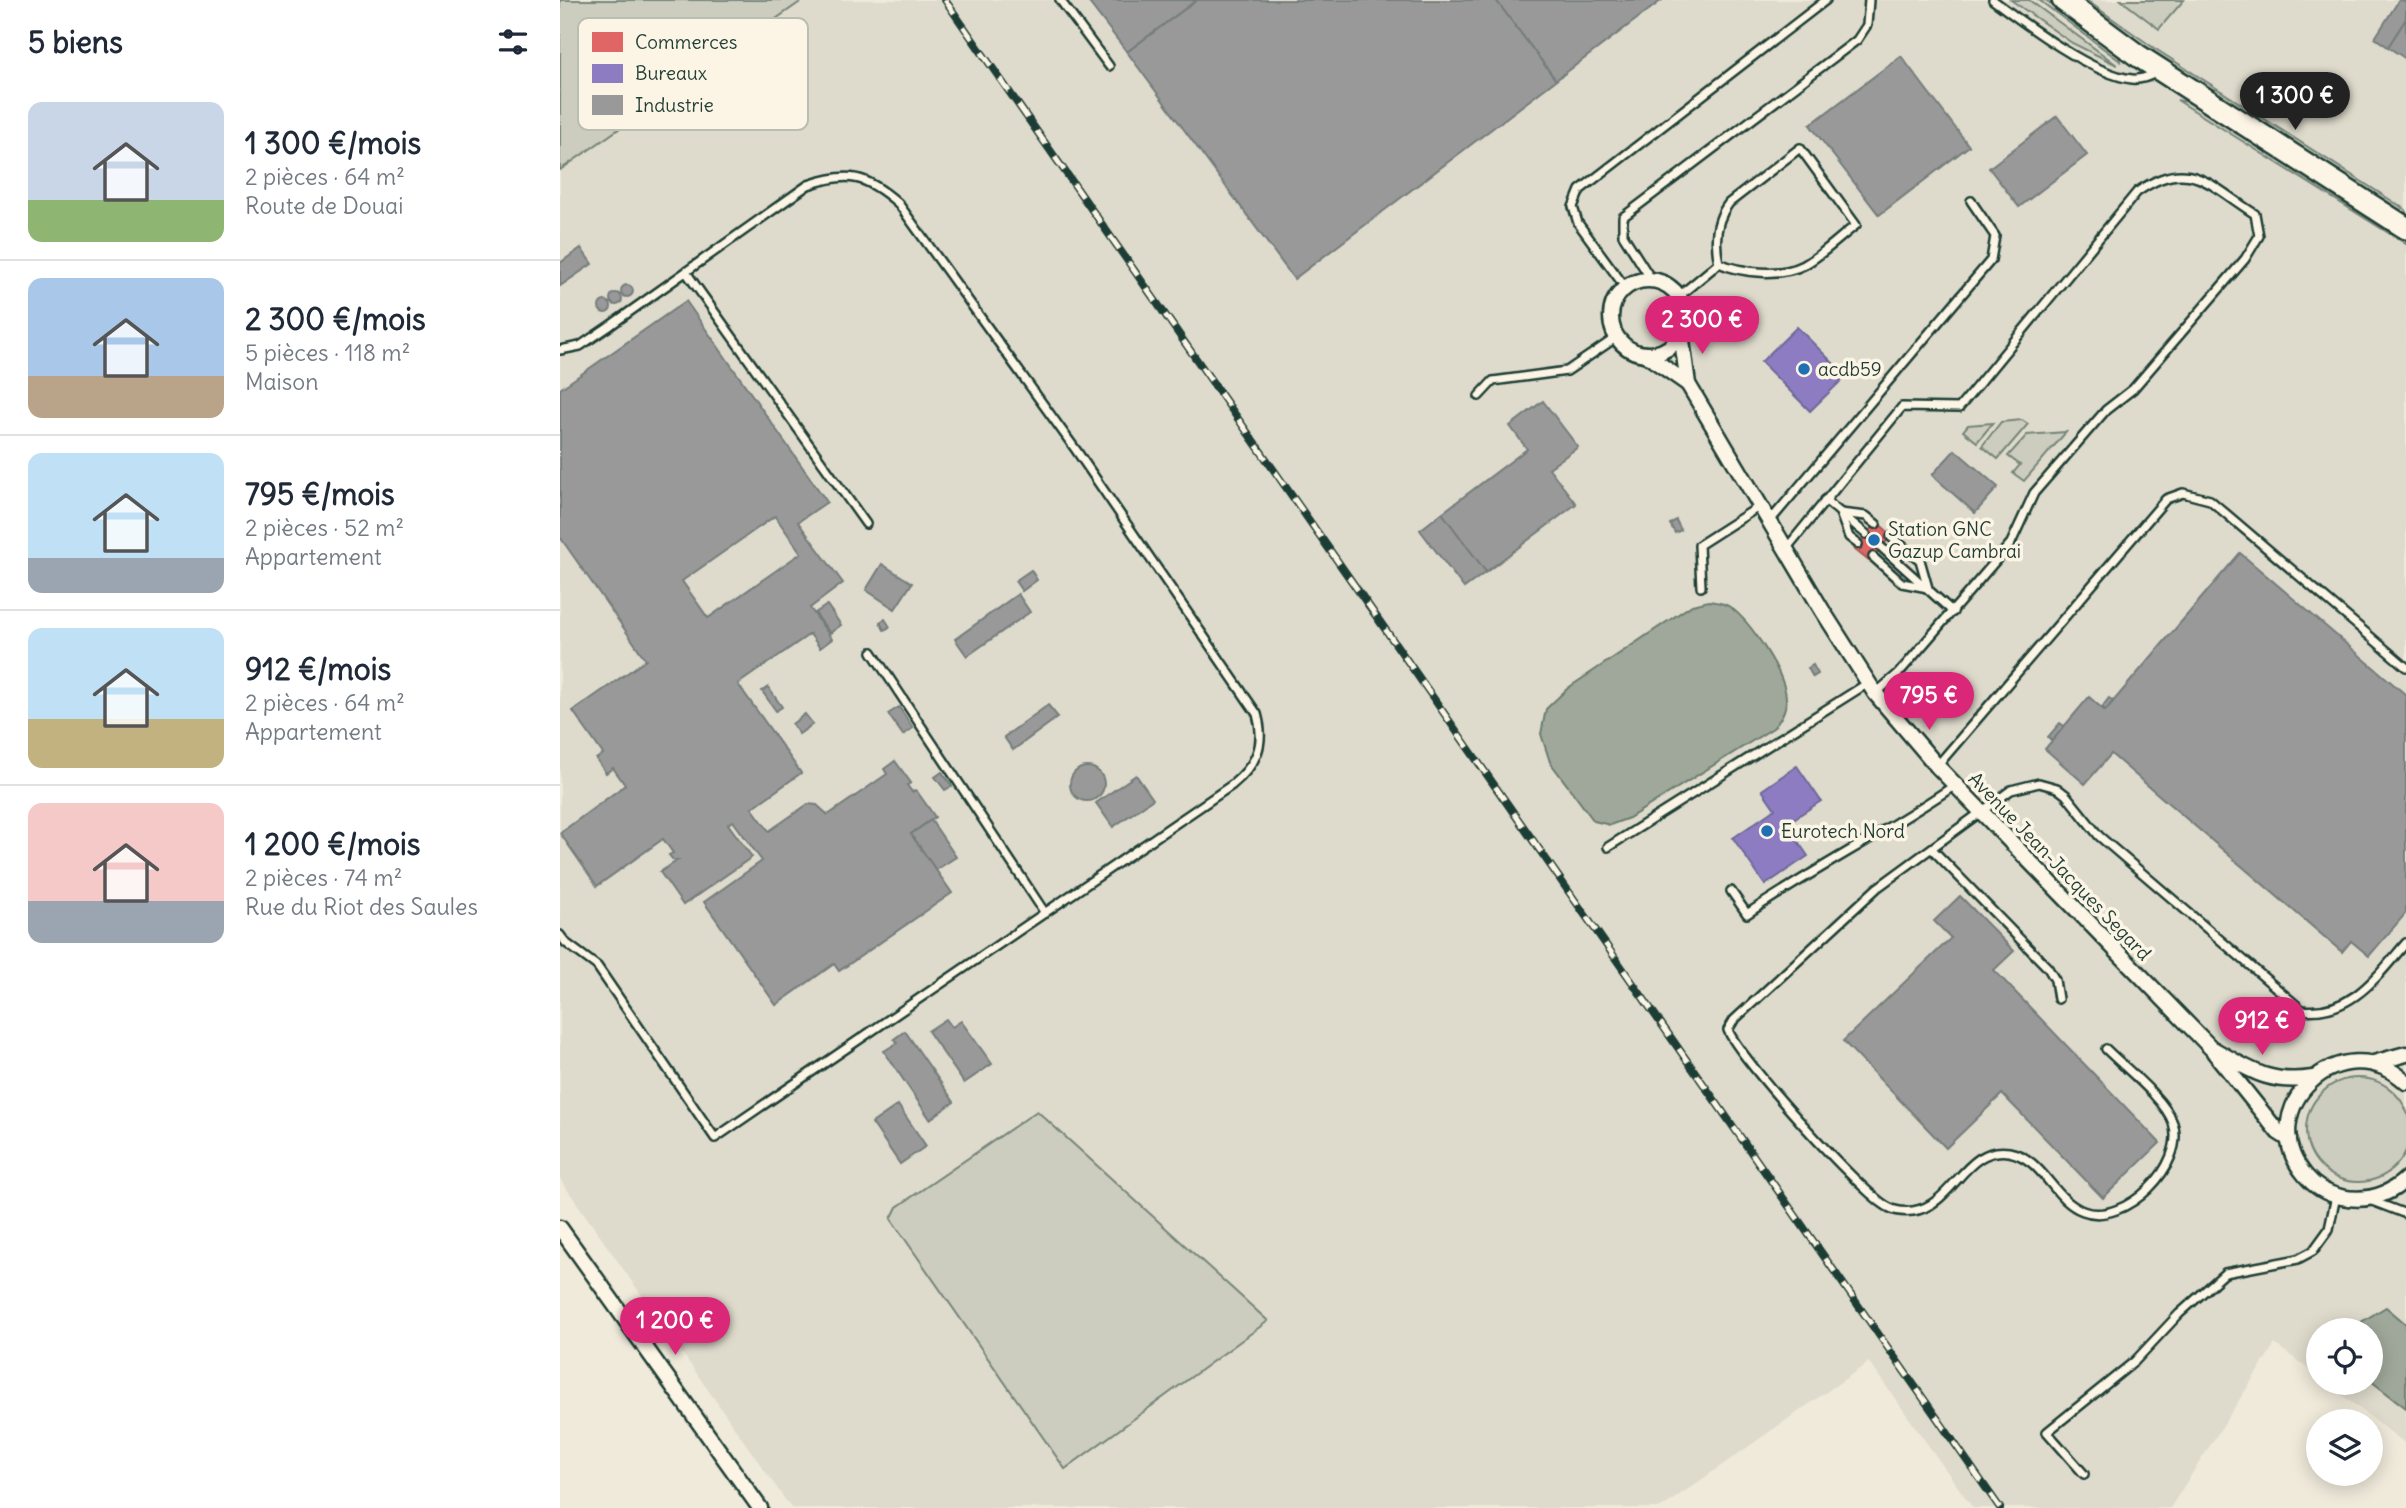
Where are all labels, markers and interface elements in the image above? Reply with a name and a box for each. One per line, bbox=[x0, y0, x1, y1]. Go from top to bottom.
legend bbox=[578, 18, 808, 130]
text: 5 biens bbox=[28, 23, 123, 61]
icon: filters bbox=[494, 23, 532, 61]
text: Commerces bbox=[635, 30, 737, 54]
text: Bureaux bbox=[635, 61, 708, 85]
pin: 1 300 € bbox=[2230, 72, 2360, 132]
text: 1 300 € bbox=[2256, 80, 2334, 109]
text: Industrie bbox=[635, 93, 714, 117]
text: 1 300 €/mois bbox=[245, 124, 421, 162]
icon: home bbox=[84, 130, 168, 214]
text: 2 pièces · 64 m² bbox=[245, 162, 405, 191]
text: Route de Douai bbox=[245, 191, 403, 220]
pin: 2 300 € bbox=[1637, 296, 1767, 356]
text: 2 300 €/mois bbox=[245, 300, 426, 338]
text: 2 300 € bbox=[1661, 304, 1743, 333]
icon: home bbox=[84, 306, 168, 390]
text: 5 pièces · 118 m² bbox=[245, 338, 410, 367]
place label: acdb59 bbox=[1818, 357, 1882, 381]
marker: acdb59 bbox=[1796, 361, 1812, 377]
text: Maison bbox=[245, 367, 319, 396]
text: 795 €/mois bbox=[245, 475, 395, 513]
icon: home bbox=[84, 481, 168, 565]
text: 2 pièces · 52 m² bbox=[245, 513, 404, 542]
place label: Station GNC Gazup Cambrai bbox=[1888, 517, 2021, 563]
marker: Station GNC Gazup Cambrai bbox=[1866, 532, 1882, 548]
text: Appartement bbox=[245, 542, 382, 571]
text: 912 €/mois bbox=[245, 650, 391, 688]
icon: home bbox=[84, 656, 168, 740]
pin: 795 € bbox=[1880, 672, 1978, 732]
text: 795 € bbox=[1900, 680, 1958, 709]
text: 2 pièces · 64 m² bbox=[245, 688, 405, 717]
text: Appartement bbox=[245, 717, 382, 746]
street label: Avenue Jean-Jacques Segard bbox=[1964, 767, 2156, 965]
place label: Eurotech Nord bbox=[1781, 819, 1905, 843]
marker: Eurotech Nord bbox=[1759, 823, 1775, 839]
text: 1 200 €/mois bbox=[245, 825, 420, 863]
icon: home bbox=[84, 831, 168, 915]
text: 2 pièces · 74 m² bbox=[245, 863, 402, 892]
text: Rue du Riot des Saules bbox=[245, 892, 478, 921]
pin: 912 € bbox=[2213, 998, 2311, 1057]
text: 912 € bbox=[2234, 1005, 2290, 1034]
pin: 1 200 € bbox=[610, 1298, 740, 1357]
text: 1 200 € bbox=[636, 1305, 714, 1334]
map controls bbox=[2306, 1318, 2383, 1486]
button: locate bbox=[2306, 1318, 2383, 1395]
button: layers bbox=[2306, 1409, 2383, 1486]

